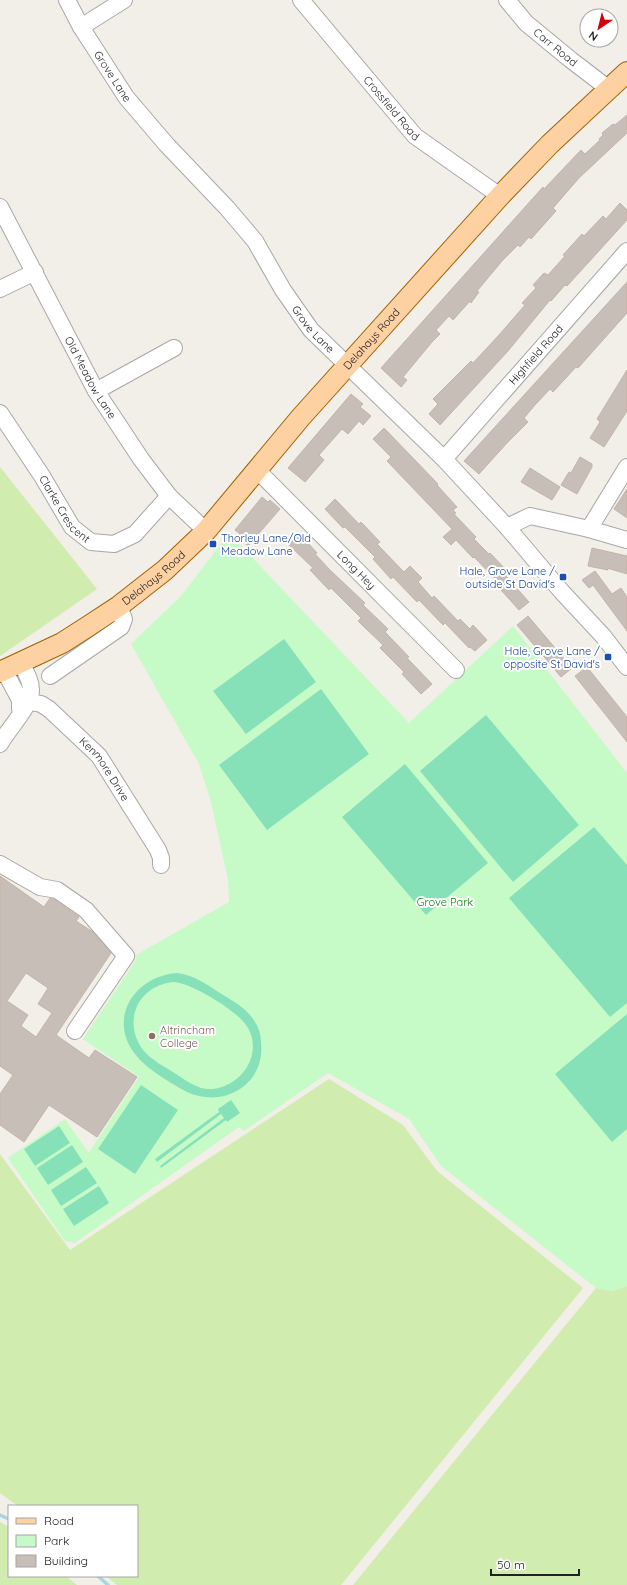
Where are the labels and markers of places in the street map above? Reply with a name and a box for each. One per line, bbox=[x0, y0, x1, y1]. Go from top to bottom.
place label: Thorley Lane/Old Meadow Lane bbox=[221, 531, 311, 558]
marker: Thorley Lane/Old Meadow Lane bbox=[208, 539, 218, 549]
place label: Hale, Grove Lane / outside St David's bbox=[460, 564, 555, 591]
marker: Hale, Grove Lane / outside St David's bbox=[558, 572, 568, 582]
place label: Hale, Grove Lane / opposite St David's bbox=[503, 644, 600, 671]
marker: Hale, Grove Lane / opposite St David's bbox=[603, 652, 613, 662]
place label: Altrincham College bbox=[160, 1023, 215, 1050]
marker: Altrincham College bbox=[147, 1031, 157, 1041]

